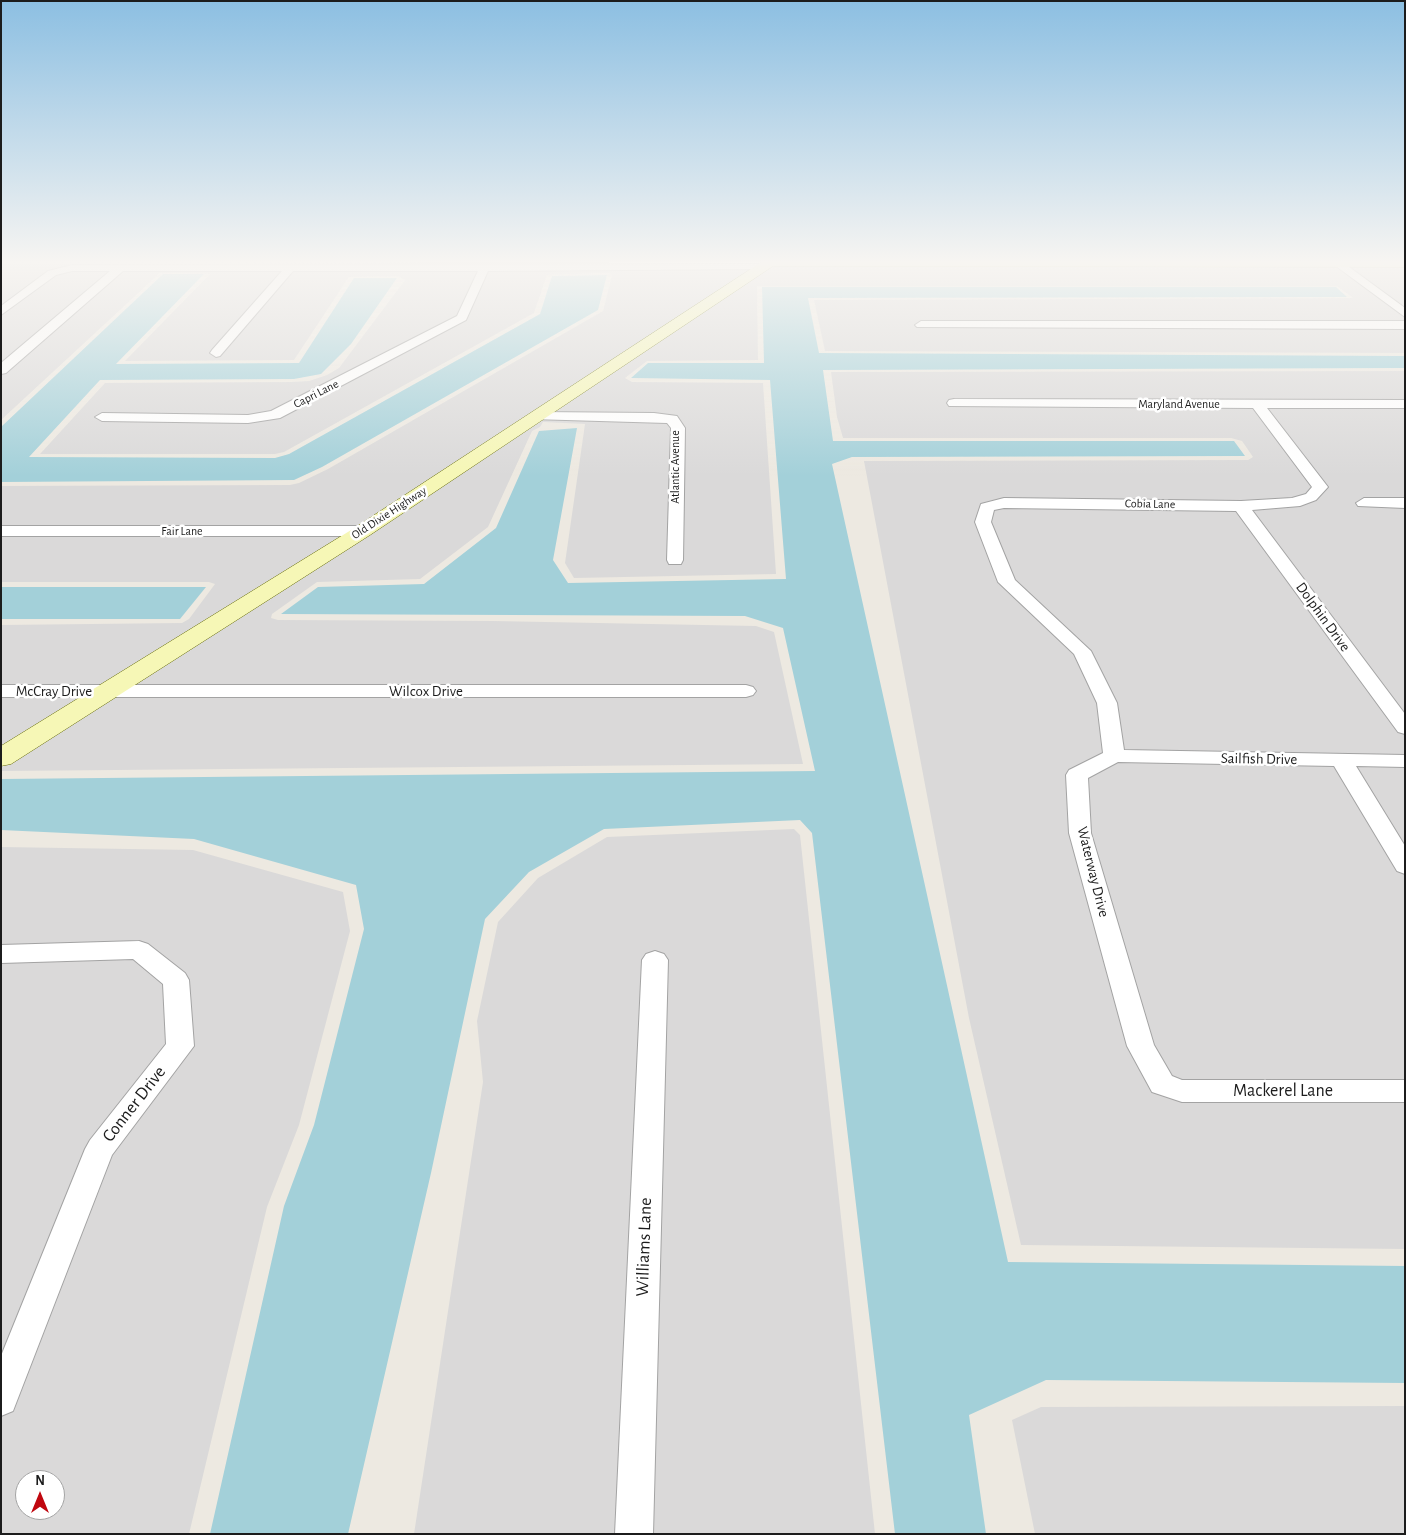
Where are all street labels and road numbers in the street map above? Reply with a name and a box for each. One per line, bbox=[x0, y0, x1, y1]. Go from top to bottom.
street label: Capri Lane bbox=[291, 377, 341, 411]
street label: Maryland Avenue bbox=[1138, 397, 1220, 411]
street label: Atlantic Avenue bbox=[668, 430, 682, 504]
street label: Old Dixie Highway bbox=[349, 483, 429, 543]
street label: Cobia Lane bbox=[1125, 496, 1175, 512]
street label: Fair Lane bbox=[161, 524, 203, 538]
street label: Dolphin Drive bbox=[1292, 579, 1354, 655]
street label: McCray Drive bbox=[16, 682, 92, 700]
street label: Wilcox Drive bbox=[389, 682, 463, 700]
street label: Sailfish Drive bbox=[1221, 749, 1297, 769]
street label: Waterway Drive bbox=[1073, 825, 1113, 919]
street label: Conner Drive bbox=[98, 1062, 170, 1146]
street label: Mackerel Lane bbox=[1233, 1080, 1333, 1102]
street label: Williams Lane bbox=[631, 1197, 657, 1297]

